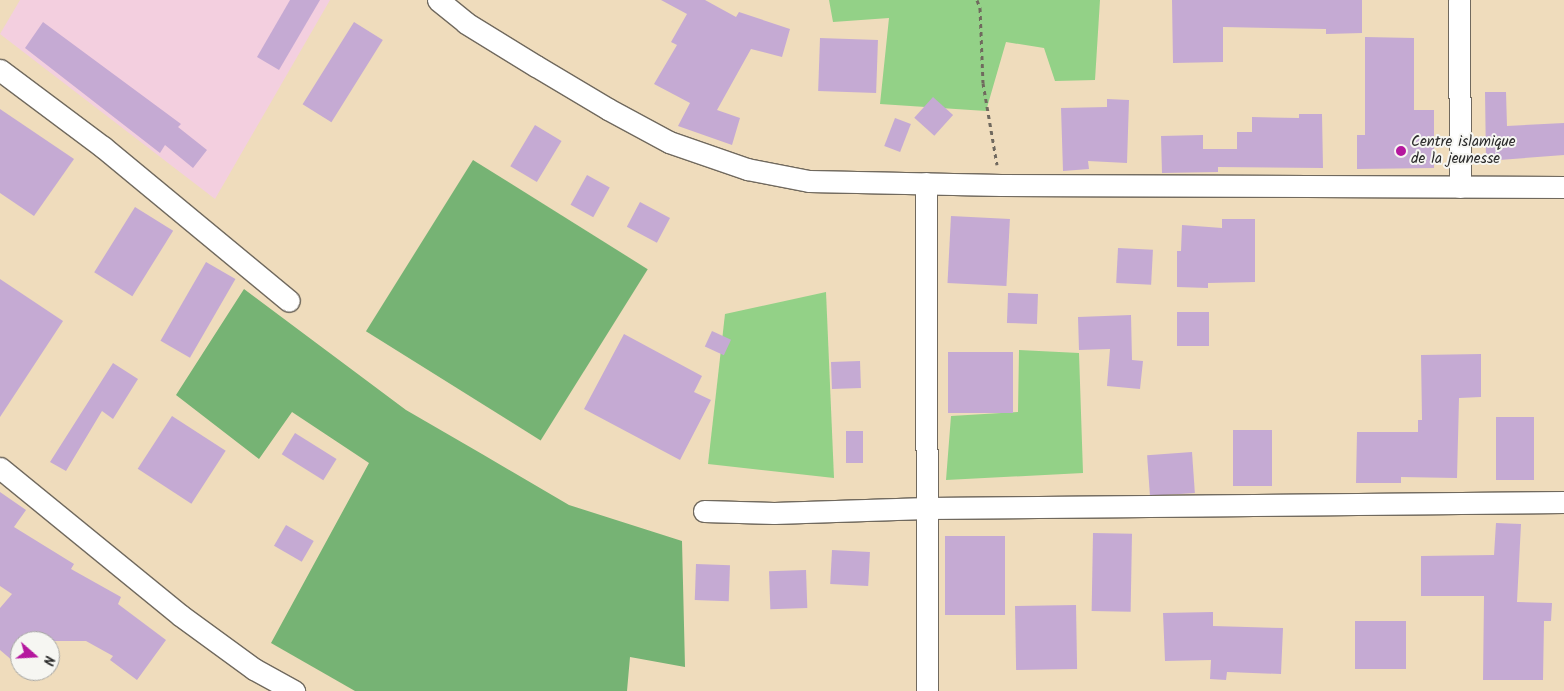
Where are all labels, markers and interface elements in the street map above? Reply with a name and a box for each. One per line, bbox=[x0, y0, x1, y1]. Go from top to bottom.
place label: Centre islamique de la jeunesse bbox=[1411, 133, 1516, 168]
marker: Centre islamique de la jeunesse bbox=[1395, 145, 1407, 157]
north arrow bbox=[10, 631, 60, 681]
text: N bbox=[36, 653, 60, 668]

